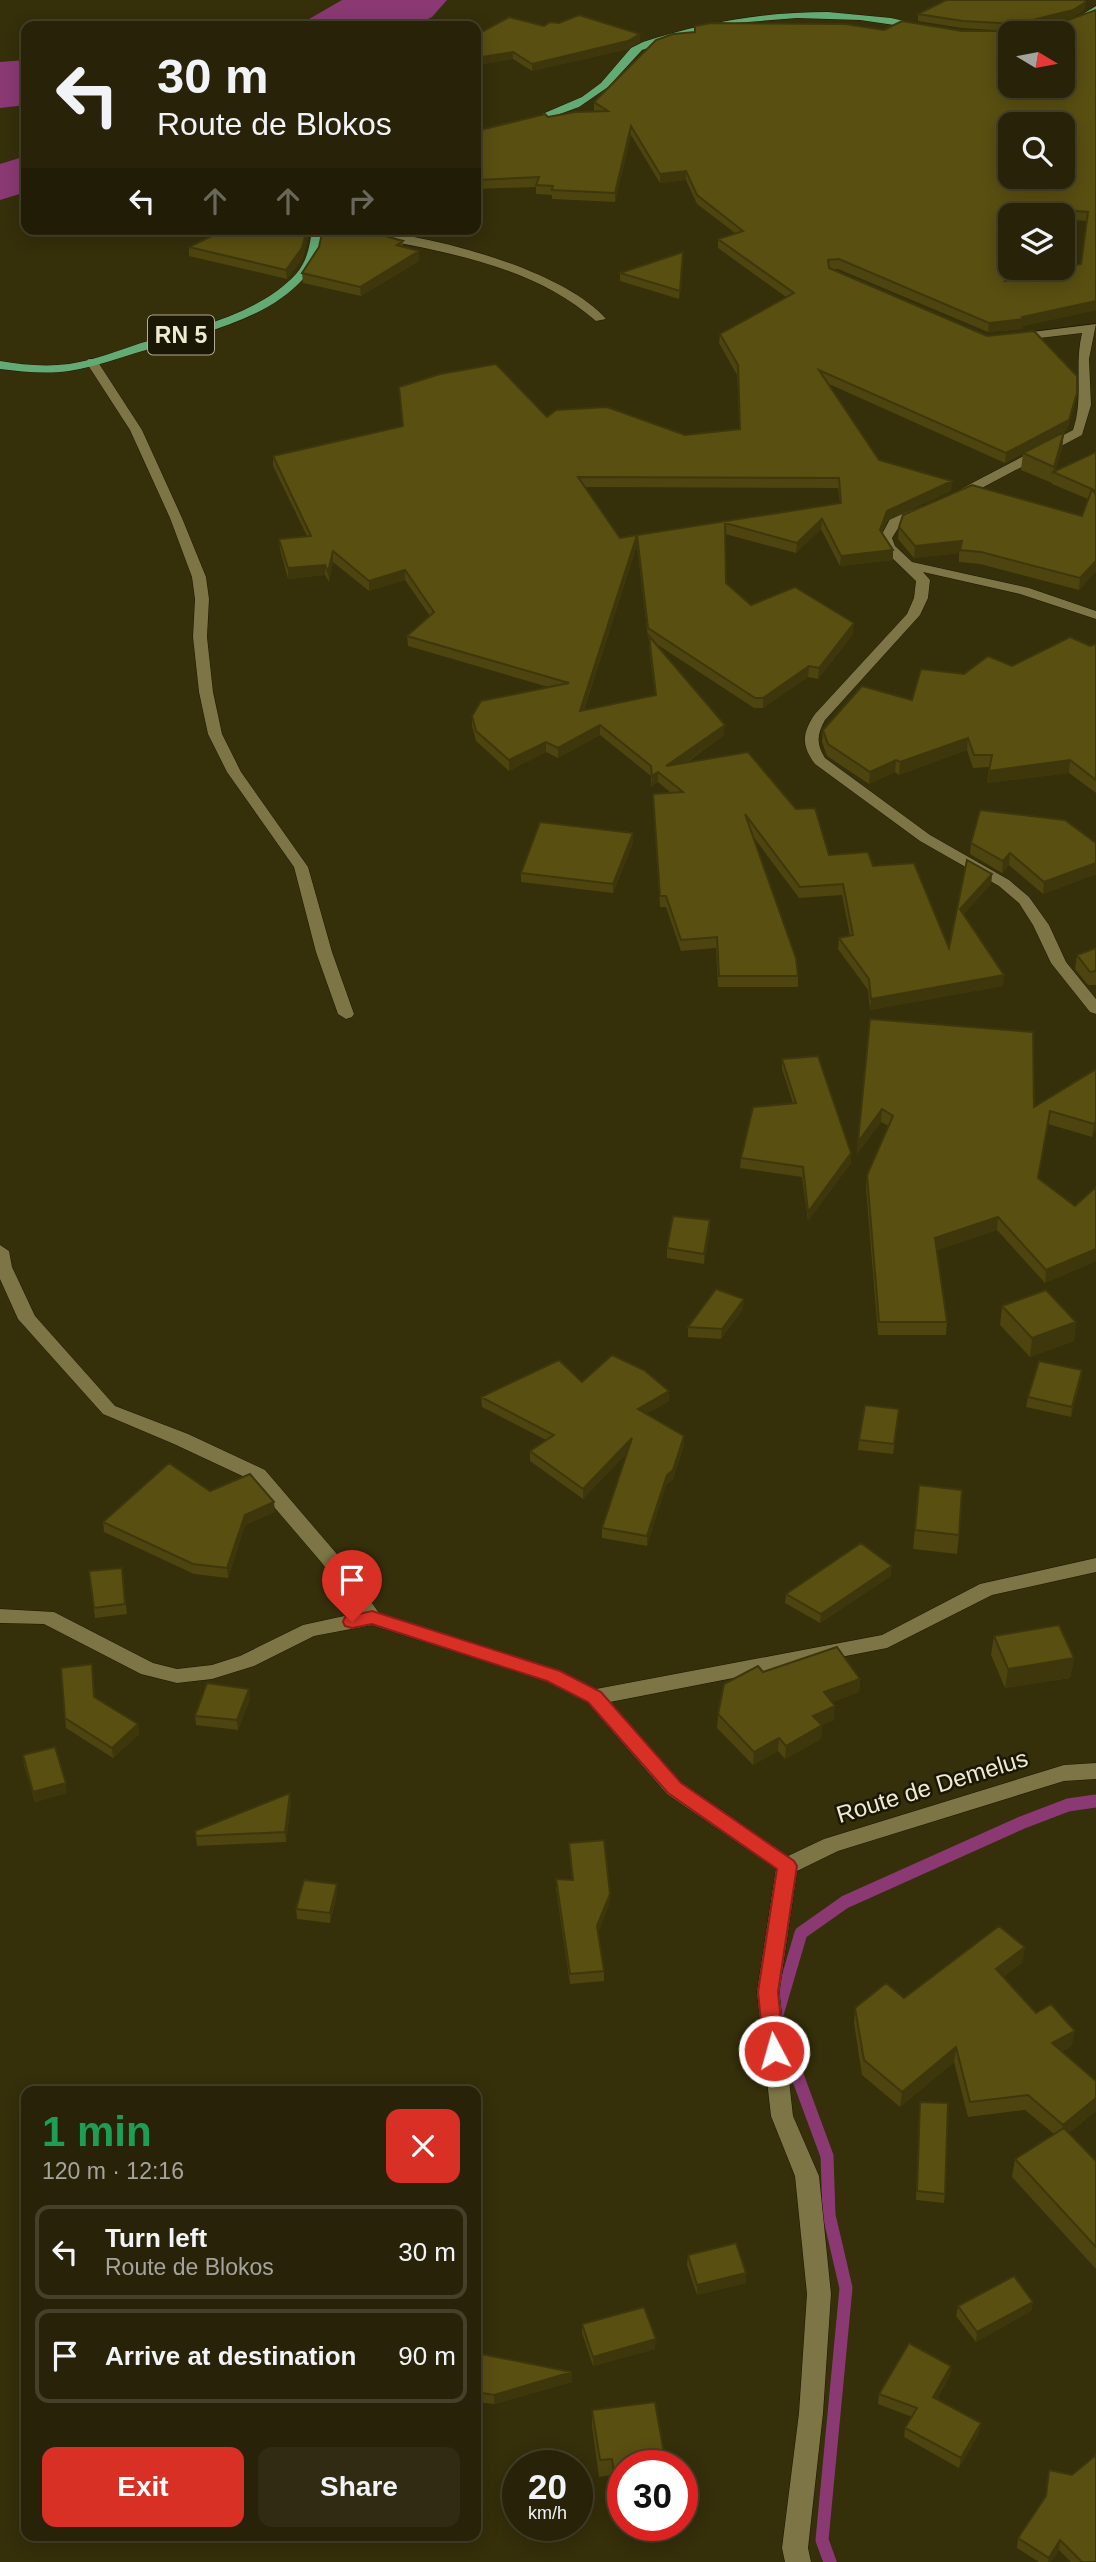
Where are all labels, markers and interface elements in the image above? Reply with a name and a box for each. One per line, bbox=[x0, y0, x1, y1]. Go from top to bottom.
north arrow bbox=[998, 21, 1074, 98]
map controls bbox=[998, 21, 1075, 280]
icon: left bbox=[42, 49, 133, 140]
text: 30 m bbox=[157, 49, 269, 103]
text: Route de Blokos bbox=[157, 106, 392, 142]
button: search bbox=[998, 112, 1075, 189]
icon: left bbox=[123, 182, 161, 220]
icon: ahead bbox=[196, 182, 234, 220]
icon: ahead bbox=[269, 182, 307, 220]
icon: right bbox=[342, 182, 380, 220]
button: layers bbox=[998, 203, 1075, 280]
road number: RN 5 bbox=[148, 316, 214, 354]
pin bbox=[322, 1550, 382, 1622]
icon: arrive bbox=[333, 1561, 371, 1599]
street label: Route de Demelus bbox=[833, 1744, 1031, 1828]
position arrow bbox=[737, 2014, 811, 2088]
text: 1 min bbox=[42, 2108, 152, 2155]
button: close bbox=[386, 2109, 460, 2183]
text: 120 m · 12:16 bbox=[42, 2158, 184, 2184]
text: Turn left bbox=[105, 2223, 207, 2253]
icon: left bbox=[46, 2233, 84, 2271]
text: 30 m bbox=[398, 2237, 456, 2267]
text: Route de Blokos bbox=[105, 2254, 274, 2280]
icon: arrive bbox=[46, 2337, 84, 2375]
text: Arrive at destination bbox=[105, 2341, 356, 2371]
text: 90 m bbox=[398, 2341, 456, 2371]
button: Exit bbox=[42, 2447, 244, 2527]
button: Share bbox=[258, 2447, 460, 2527]
speed limit sign: 30 bbox=[607, 2450, 698, 2541]
text: 20 bbox=[528, 2467, 567, 2506]
text: km/h bbox=[528, 2503, 567, 2523]

